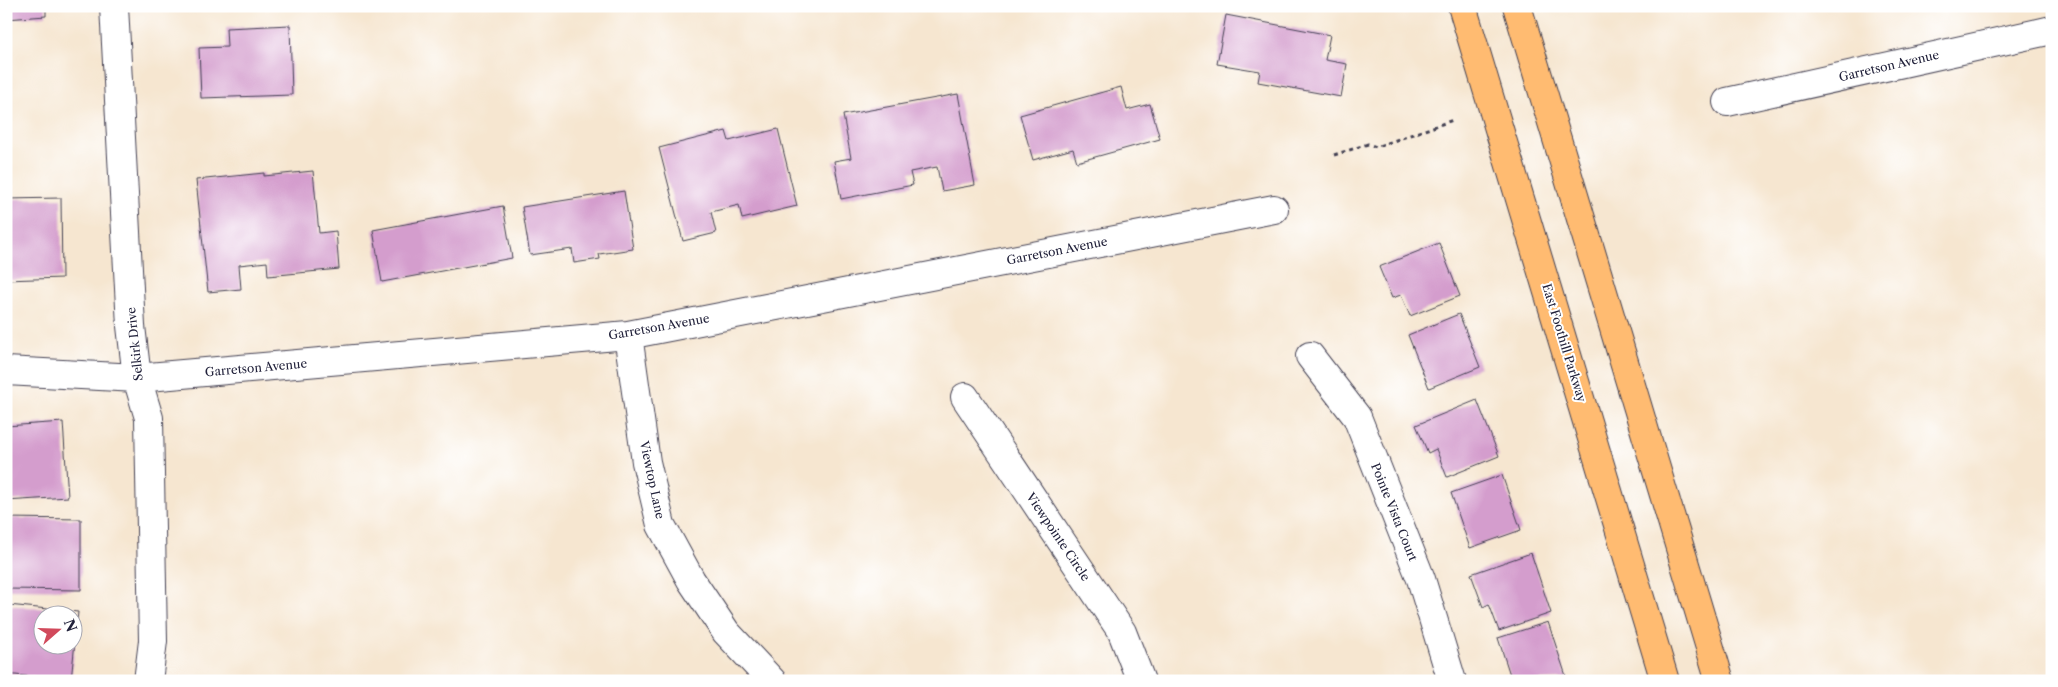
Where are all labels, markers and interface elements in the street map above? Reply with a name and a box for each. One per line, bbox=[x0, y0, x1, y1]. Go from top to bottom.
street label: Garretson Avenue bbox=[1837, 47, 1941, 84]
street label: Garretson Avenue bbox=[1005, 233, 1109, 268]
street label: East Foothill Parkway bbox=[1539, 282, 1590, 404]
street label: Selkirk Drive bbox=[123, 306, 146, 382]
street label: Garretson Avenue bbox=[607, 310, 711, 343]
street label: Garretson Avenue bbox=[204, 356, 308, 379]
street label: Viewtop Lane bbox=[637, 439, 668, 521]
street label: Pointe Vista Court bbox=[1368, 461, 1421, 564]
street label: Viewpointe Circle bbox=[1023, 489, 1094, 584]
north arrow bbox=[32, 604, 82, 654]
text: N bbox=[60, 617, 81, 634]

